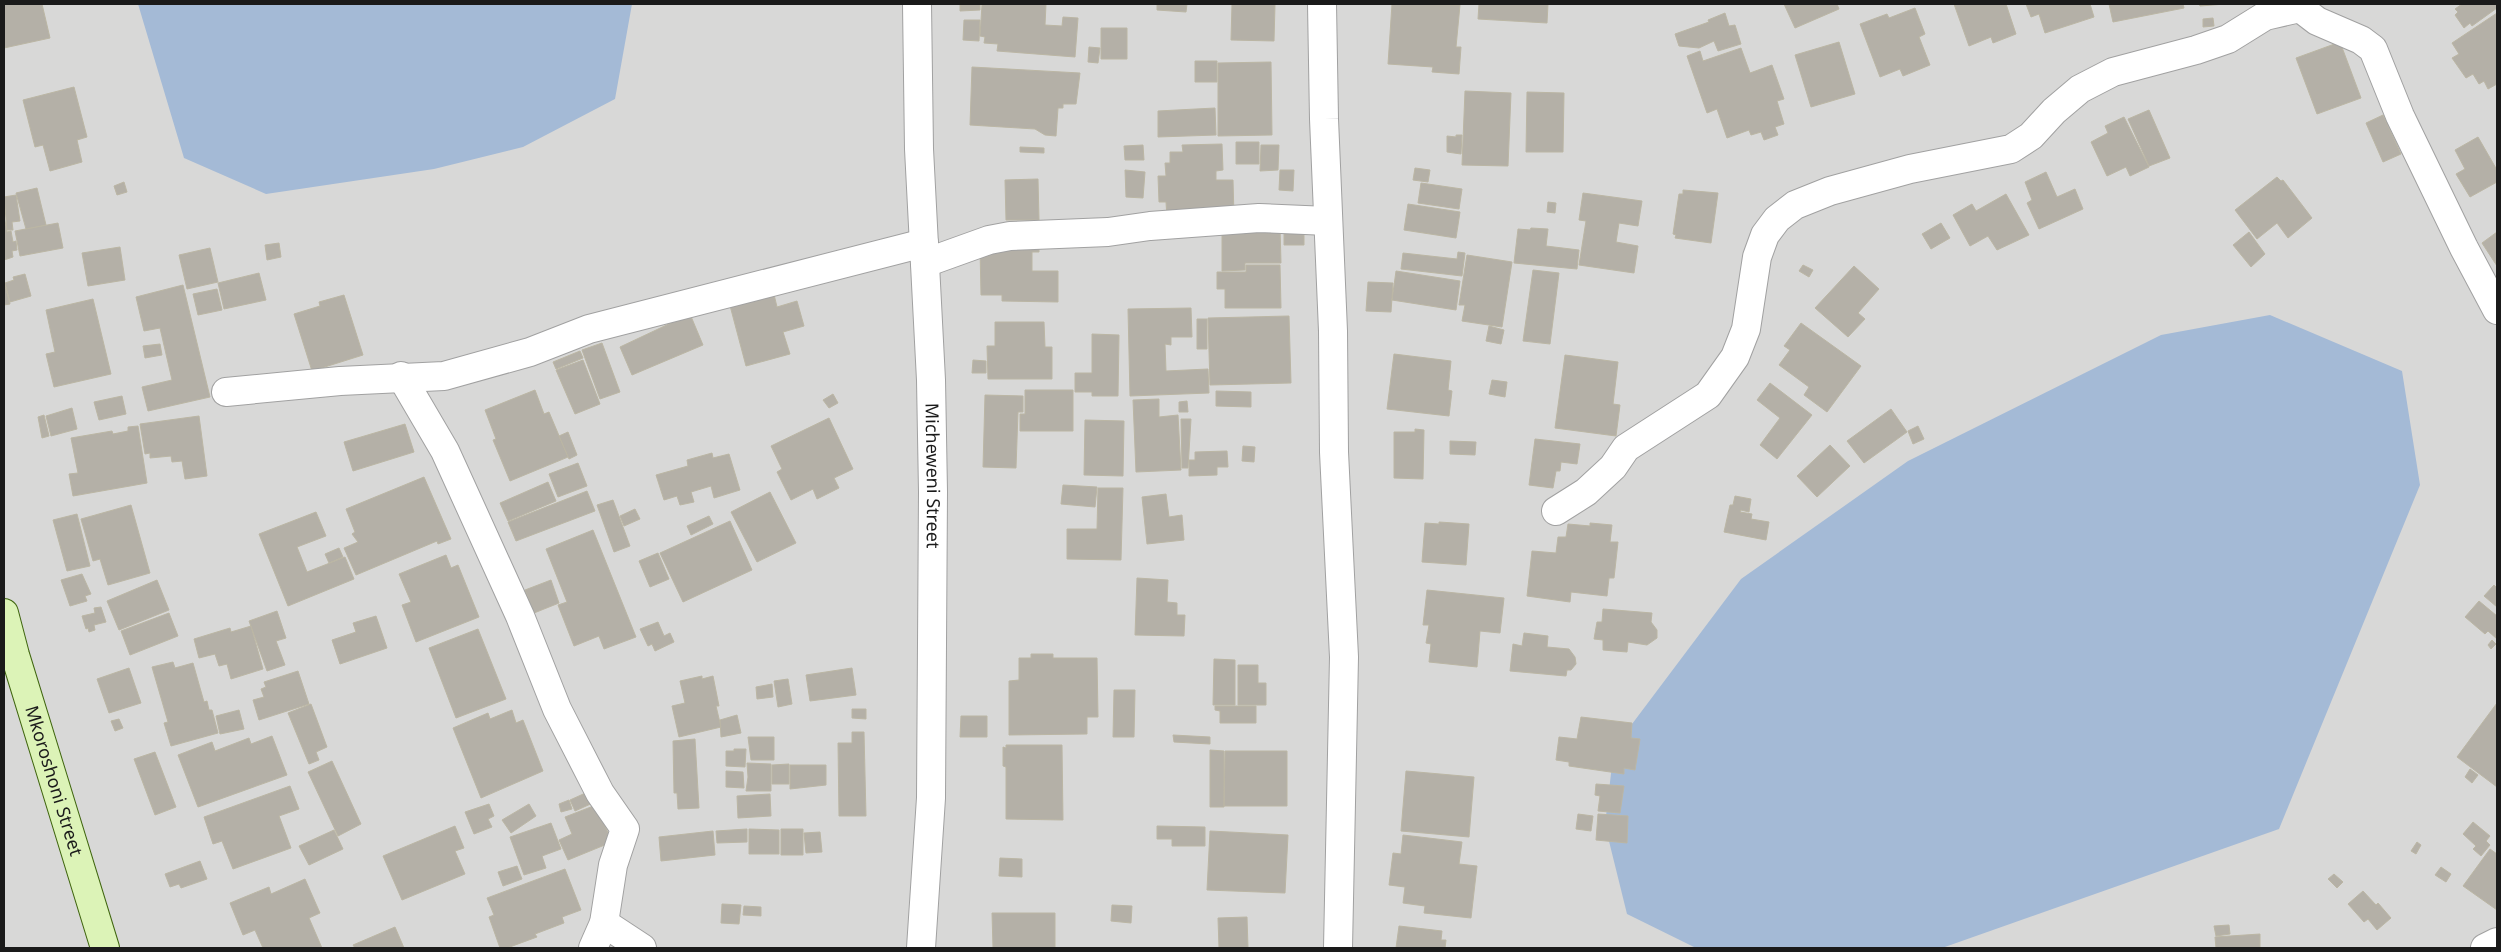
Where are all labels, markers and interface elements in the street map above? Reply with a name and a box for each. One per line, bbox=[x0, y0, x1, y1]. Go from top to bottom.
street label: Micheweni Street bbox=[920, 403, 946, 549]
street label: Mkoroshoni Street bbox=[20, 702, 89, 859]

